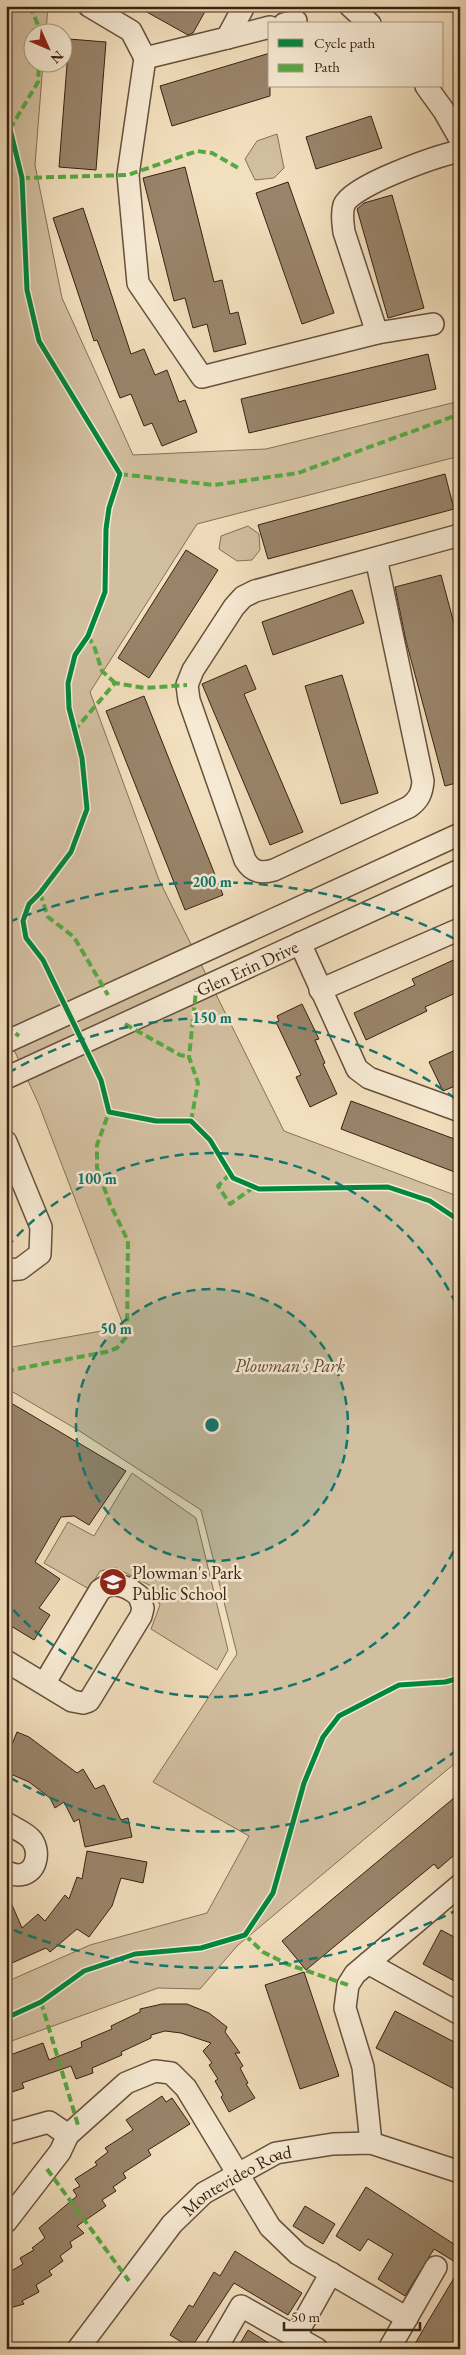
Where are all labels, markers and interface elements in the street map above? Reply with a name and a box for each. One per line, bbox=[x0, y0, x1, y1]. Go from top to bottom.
north arrow bbox=[22, 22, 72, 72]
legend bbox=[268, 22, 444, 88]
text: Cycle path bbox=[314, 33, 376, 52]
text: N bbox=[46, 47, 68, 68]
text: Path bbox=[314, 57, 340, 76]
text: 200 m bbox=[192, 872, 232, 891]
street label: Glen Erin Drive bbox=[192, 934, 302, 1001]
text: 150 m bbox=[192, 1008, 232, 1027]
text: 100 m bbox=[77, 1169, 117, 1188]
text: 50 m bbox=[100, 1319, 132, 1338]
park label: Plowman's Park bbox=[235, 1354, 345, 1377]
centre of rings bbox=[203, 1416, 221, 1434]
place label: Plowman's Park Public School bbox=[132, 1561, 242, 1605]
school or university icon: Plowman's Park Public School bbox=[98, 1567, 128, 1597]
street label: Montevideo Road bbox=[176, 2139, 294, 2221]
scale bar bbox=[284, 2300, 420, 2332]
text: 50 m bbox=[291, 2307, 320, 2326]

